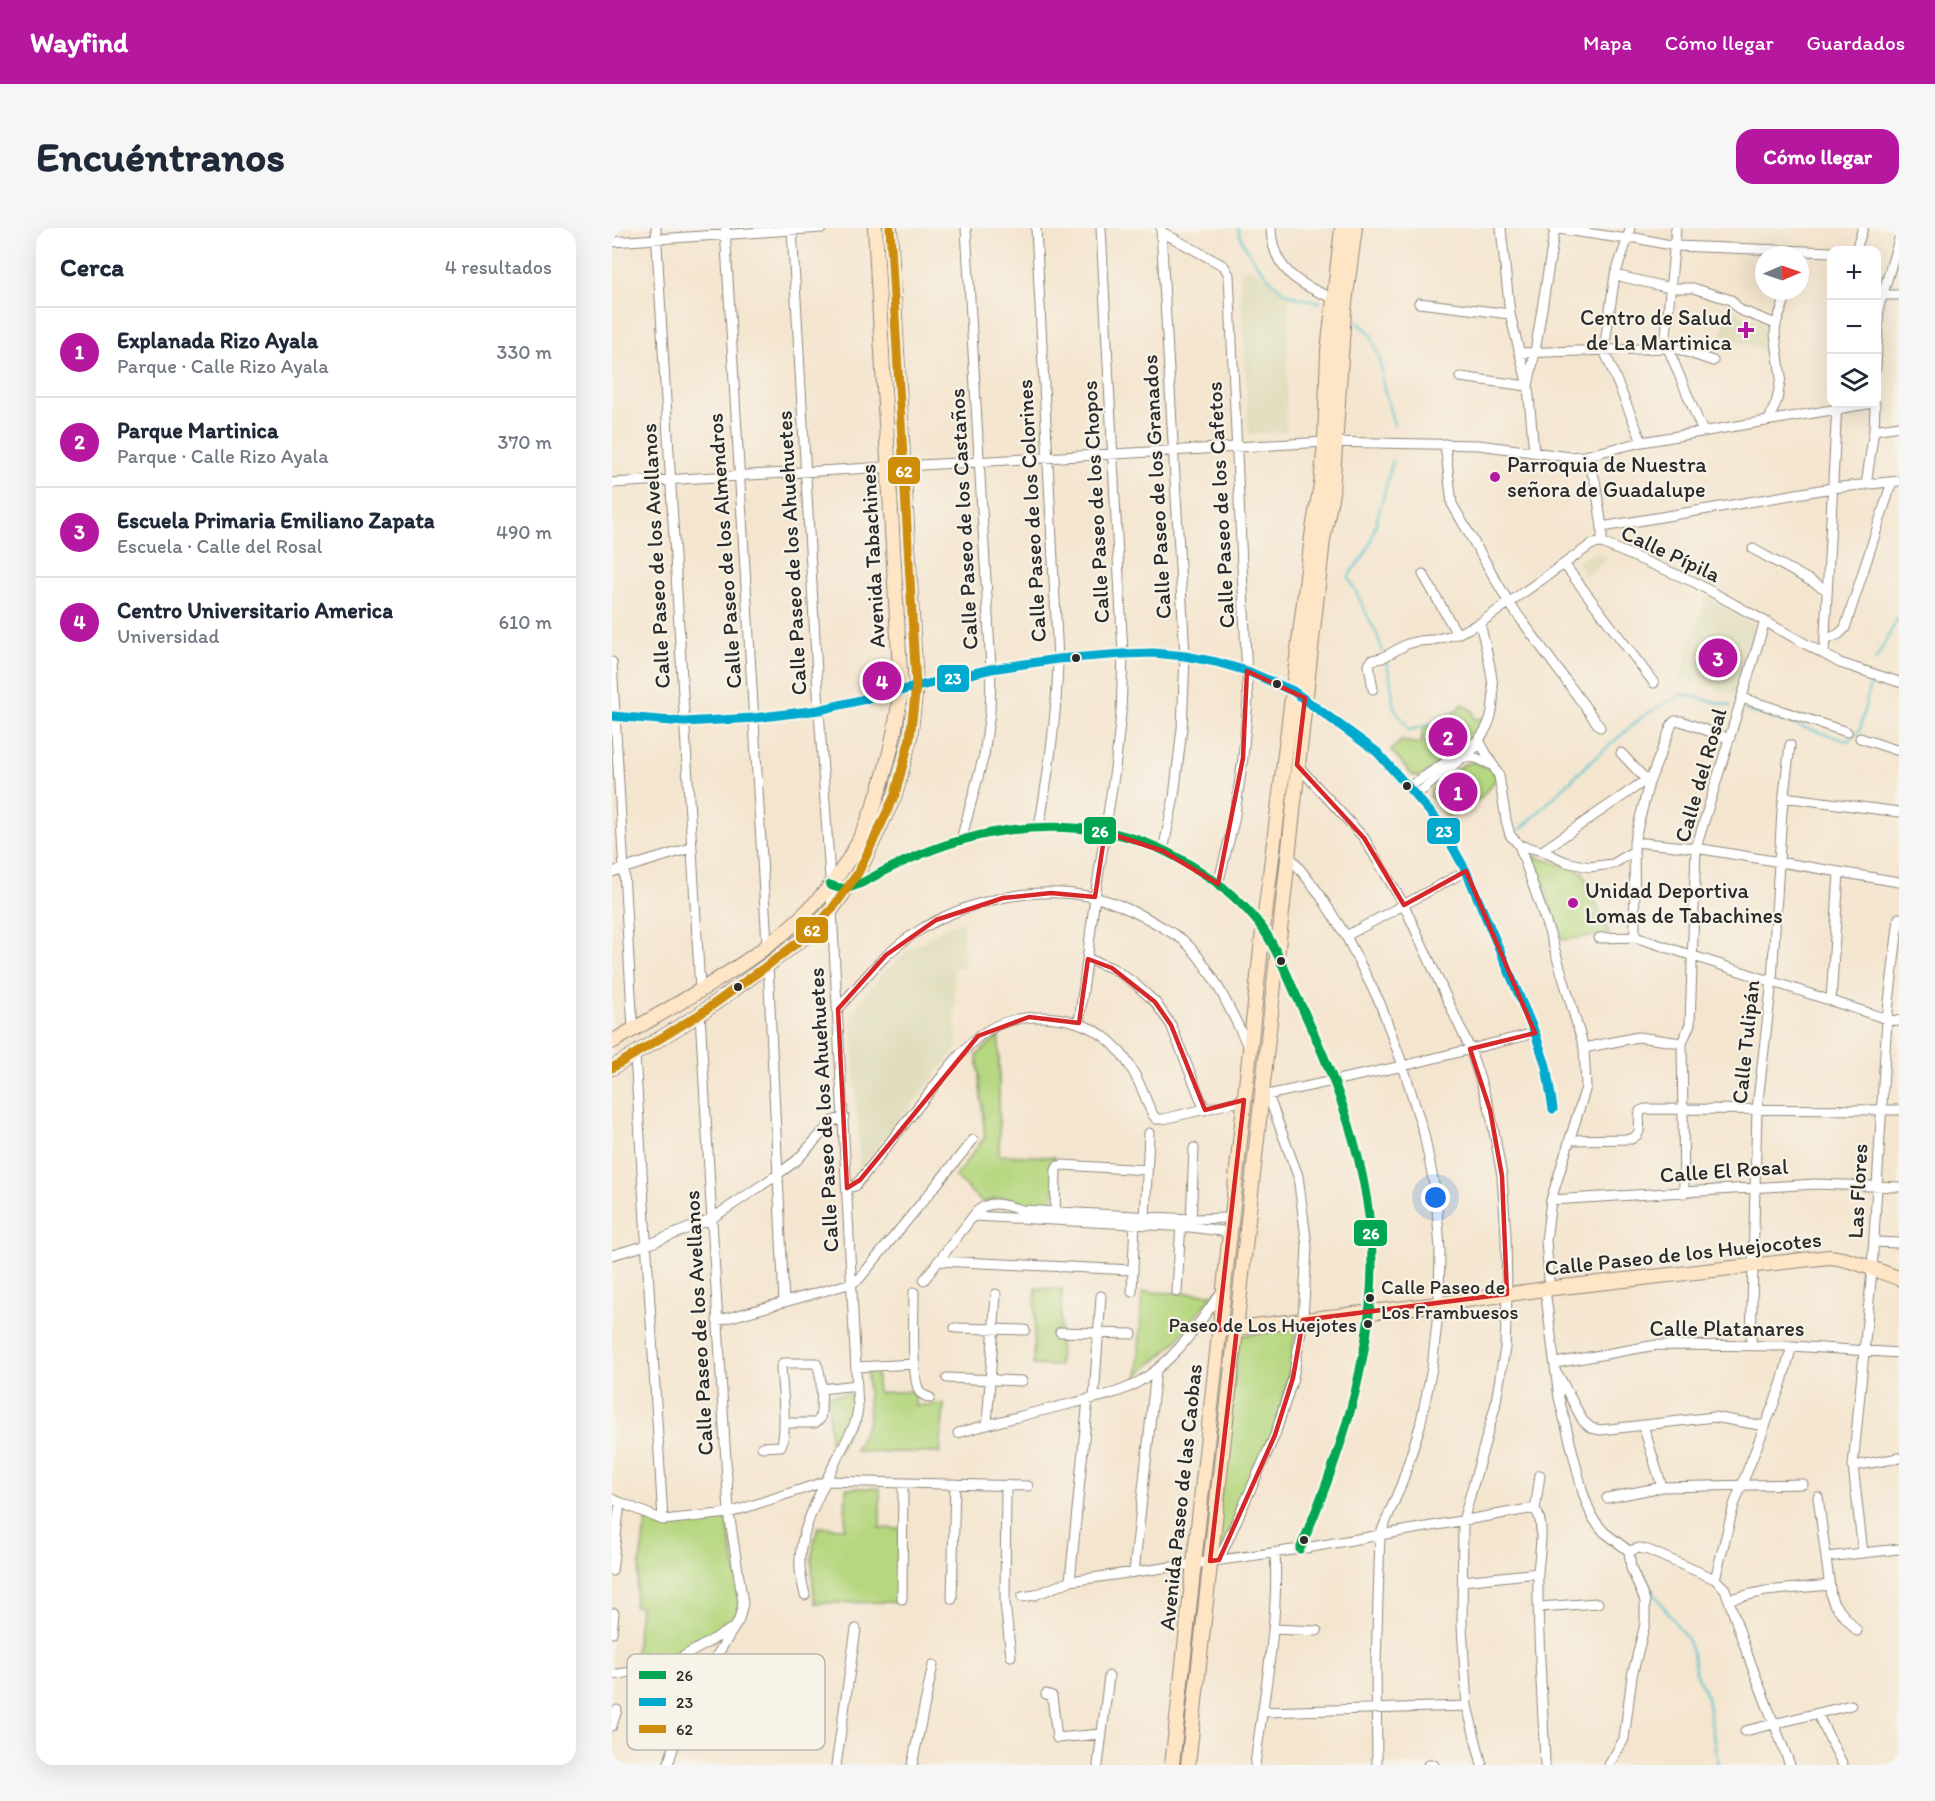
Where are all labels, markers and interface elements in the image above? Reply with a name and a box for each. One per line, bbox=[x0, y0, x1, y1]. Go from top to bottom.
text: Wayfind bbox=[30, 25, 128, 59]
text: Mapa bbox=[1583, 30, 1632, 55]
text: Cómo llegar bbox=[1665, 30, 1774, 55]
text: Guardados bbox=[1807, 30, 1905, 55]
button: Cómo llegar bbox=[1736, 129, 1899, 184]
text: Encuéntranos bbox=[36, 131, 285, 182]
north arrow bbox=[1755, 246, 1809, 300]
map controls bbox=[1827, 246, 1881, 408]
button: + bbox=[1827, 246, 1881, 300]
text: Cerca bbox=[60, 251, 124, 283]
text: 4 resultados bbox=[445, 255, 552, 279]
button: − bbox=[1827, 300, 1881, 354]
place label: Centro de Salud de La Martinica bbox=[1580, 304, 1733, 356]
marker: Centro de Salud de La Martinica bbox=[1737, 321, 1755, 339]
text: Explanada Rizo Ayala bbox=[117, 327, 318, 354]
text: 1 bbox=[75, 340, 84, 364]
text: 330 m bbox=[497, 340, 552, 364]
text: Parque · Calle Rizo Ayala bbox=[117, 354, 329, 378]
street label: Calle Paseo de los Granados bbox=[1136, 354, 1177, 620]
button: layers bbox=[1827, 354, 1881, 408]
street label: Calle Paseo de los Colorines bbox=[1011, 379, 1052, 643]
street label: Calle Paseo de los Chopos bbox=[1076, 380, 1115, 624]
street label: Calle Paseo de los Cafetos bbox=[1201, 381, 1240, 629]
street label: Calle Paseo de los Castaños bbox=[943, 387, 984, 651]
street label: Calle Paseo de los Ahuehuetes bbox=[771, 410, 812, 696]
street label: Calle Paseo de los Almendros bbox=[701, 412, 748, 690]
text: Parque Martinica bbox=[117, 417, 278, 444]
street label: Calle Paseo de los Avellanos bbox=[635, 423, 676, 689]
text: 2 bbox=[74, 430, 85, 454]
text: 370 m bbox=[498, 430, 552, 454]
text: Parque · Calle Rizo Ayala bbox=[117, 444, 329, 468]
place label: Parroquia de Nuestra señora de Guadalupe bbox=[1507, 451, 1707, 503]
line badge: 62 bbox=[887, 456, 921, 485]
text: 62 bbox=[896, 462, 913, 481]
street label: Avenida Tabachines bbox=[854, 463, 891, 649]
marker: Parroquia de Nuestra señora de Guadalupe bbox=[1488, 470, 1502, 484]
text: Escuela Primaria Emiliano Zapata bbox=[117, 507, 435, 534]
street label: Calle Pípila bbox=[1617, 519, 1725, 588]
text: 3 bbox=[74, 520, 85, 544]
text: 490 m bbox=[496, 520, 552, 544]
text: Escuela · Calle del Rosal bbox=[117, 534, 322, 558]
text: Centro Universitario America bbox=[117, 597, 393, 624]
text: 4 bbox=[73, 610, 86, 634]
text: 610 m bbox=[499, 610, 552, 634]
text: Universidad bbox=[117, 624, 219, 648]
pin: 3 bbox=[1698, 636, 1738, 680]
unlabelled marker bbox=[1070, 652, 1082, 664]
pin: 4 bbox=[862, 658, 902, 704]
line badge: 23 bbox=[936, 664, 970, 693]
text: 23 bbox=[944, 669, 962, 688]
unlabelled marker bbox=[1271, 678, 1283, 690]
street label: Calle del Rosal bbox=[1668, 705, 1733, 845]
pin: 2 bbox=[1428, 714, 1468, 760]
pin: 1 bbox=[1438, 770, 1478, 814]
unlabelled marker bbox=[1401, 780, 1413, 792]
line badge: 26 bbox=[1083, 816, 1117, 845]
line badge: 23 bbox=[1426, 817, 1461, 845]
text: 26 bbox=[1092, 822, 1109, 841]
text: 23 bbox=[1435, 822, 1453, 841]
place label: Unidad Deportiva Lomas de Tabachines bbox=[1585, 877, 1783, 929]
marker: Unidad Deportiva Lomas de Tabachines bbox=[1566, 896, 1580, 910]
line badge: 62 bbox=[795, 916, 829, 944]
text: 62 bbox=[804, 921, 821, 940]
unlabelled marker bbox=[1275, 955, 1287, 967]
street label: Calle Paseo de los Ahuehuetes bbox=[803, 967, 844, 1253]
street label: Calle Tulipán bbox=[1726, 978, 1765, 1105]
unlabelled marker bbox=[732, 981, 744, 993]
street label: Las Flores bbox=[1842, 1143, 1873, 1239]
street label: Calle El Rosal bbox=[1659, 1153, 1789, 1188]
your location bbox=[1421, 1183, 1450, 1212]
street label: Calle Paseo de los Avellanos bbox=[678, 1190, 719, 1456]
line badge: 26 bbox=[1353, 1219, 1388, 1247]
text: 26 bbox=[1363, 1224, 1380, 1243]
street label: Calle Paseo de los Huejocotes bbox=[1543, 1226, 1823, 1281]
place label: Calle Paseo de Los Frambuesos bbox=[1381, 1275, 1518, 1324]
marker: Calle Paseo de Los Frambuesos bbox=[1364, 1292, 1376, 1304]
place label: Paseo de Los Huejotes bbox=[1169, 1313, 1357, 1337]
street label: Calle Platanares bbox=[1649, 1315, 1805, 1342]
marker: Paseo de Los Huejotes bbox=[1362, 1318, 1374, 1330]
street label: Avenida Paseo de las Caobas bbox=[1153, 1362, 1208, 1632]
unlabelled marker bbox=[1298, 1534, 1310, 1546]
legend bbox=[627, 1654, 825, 1750]
text: 26 bbox=[676, 1666, 693, 1685]
text: 23 bbox=[676, 1693, 693, 1712]
text: 62 bbox=[676, 1720, 693, 1739]

